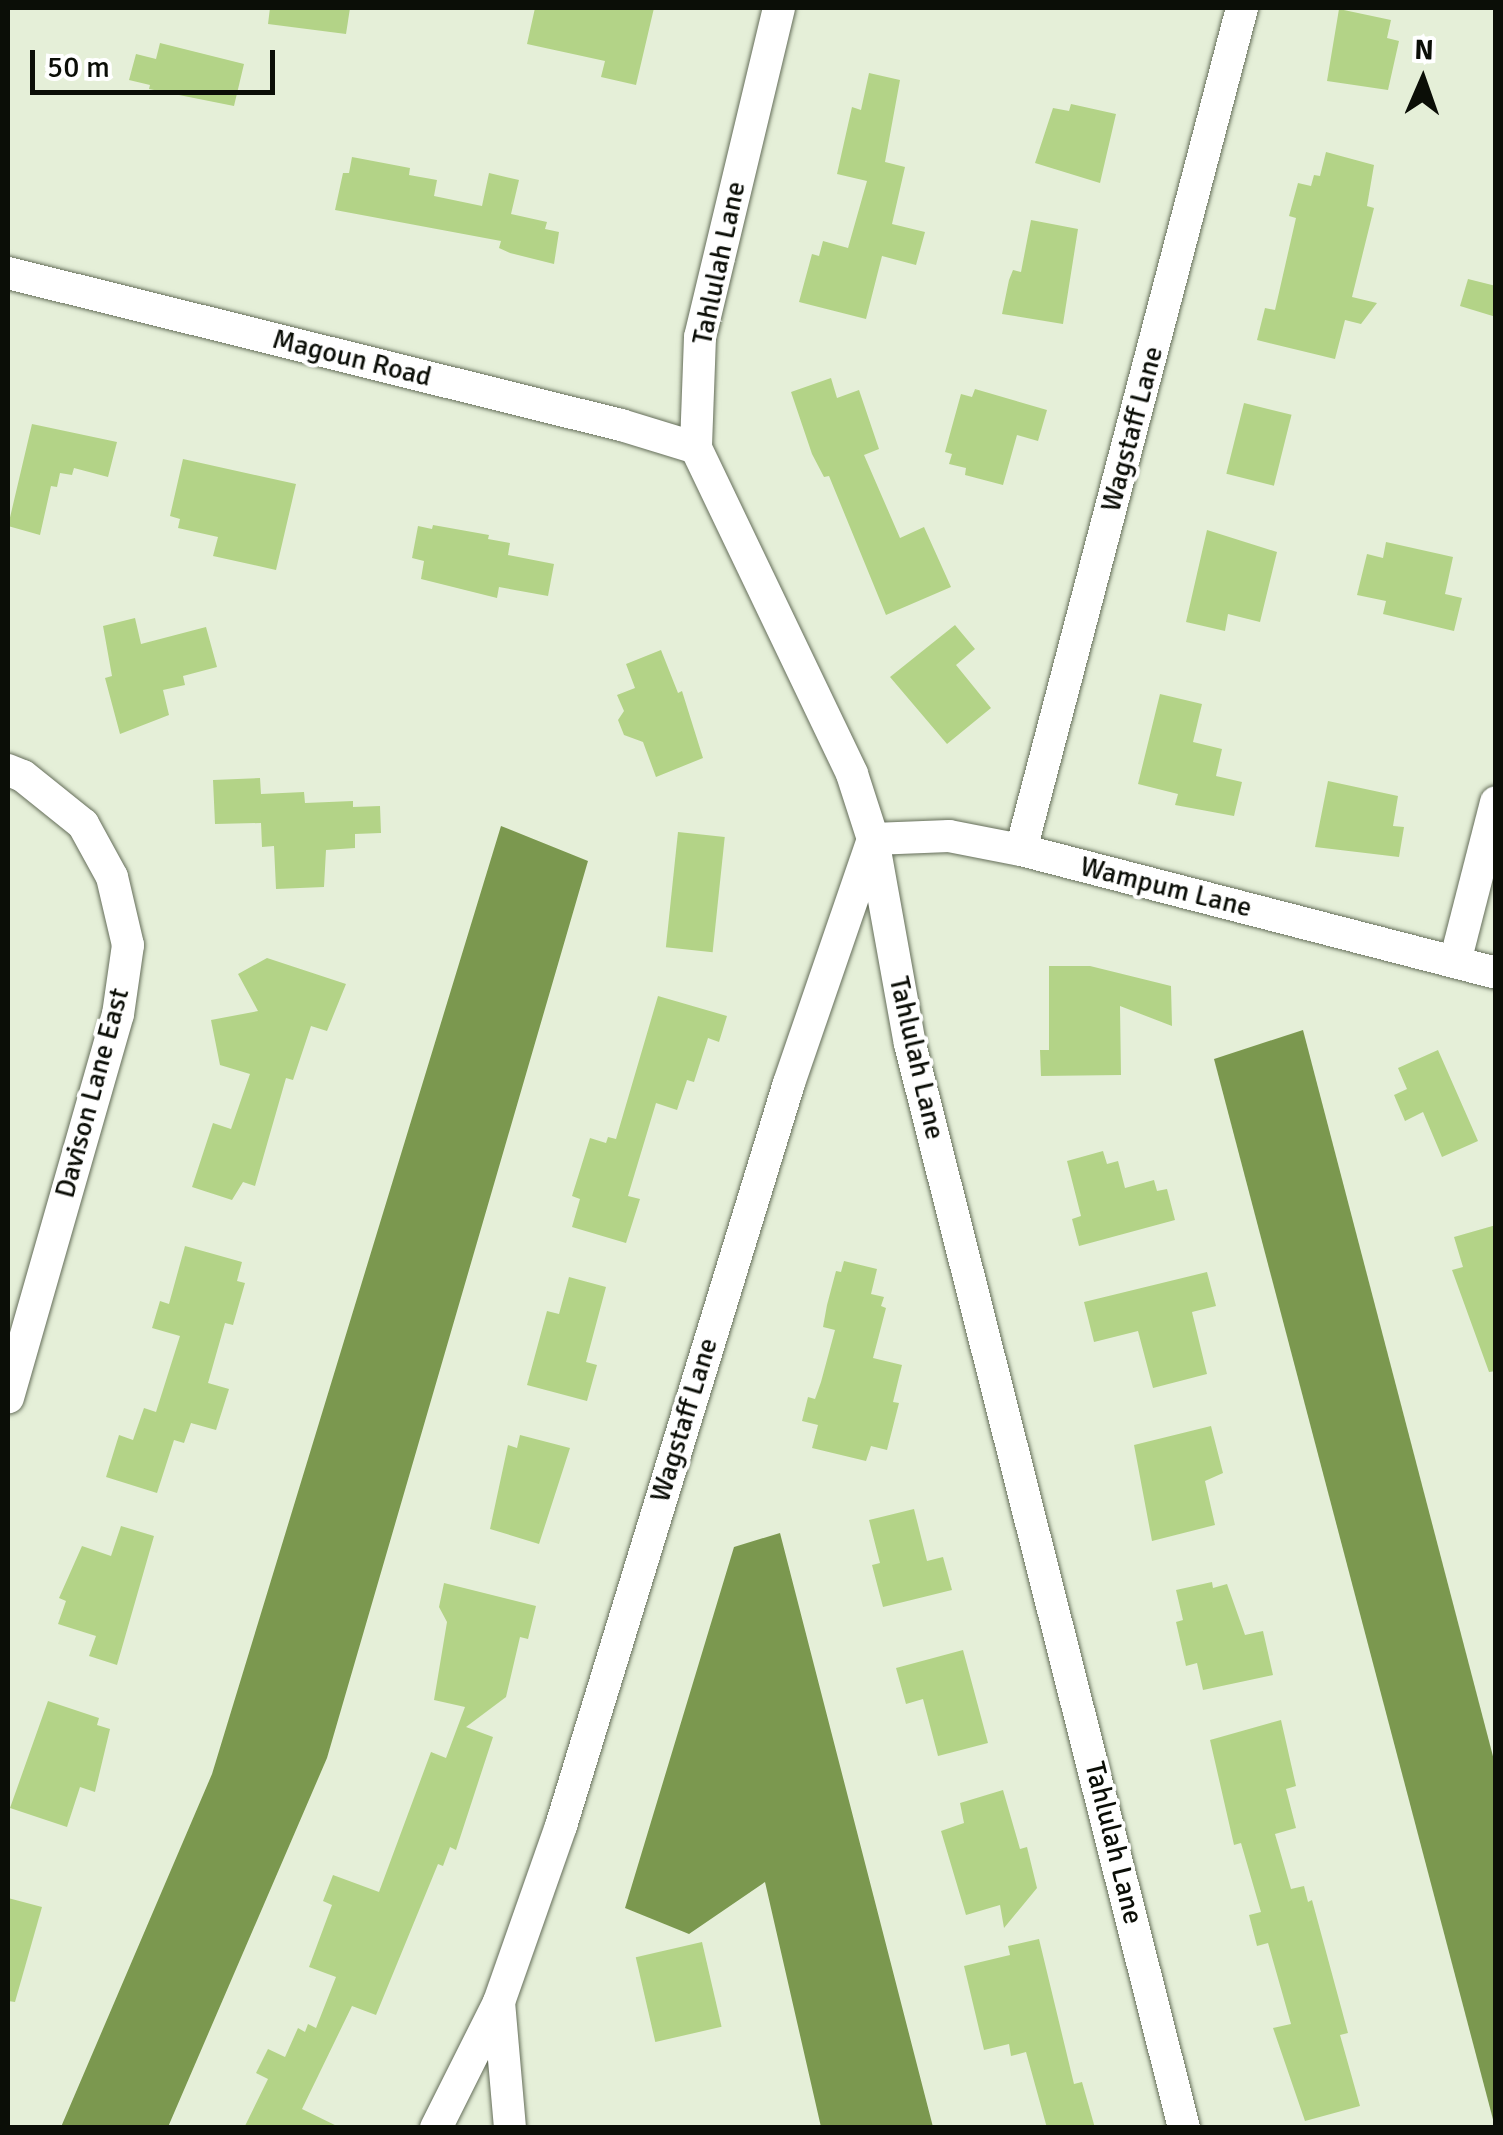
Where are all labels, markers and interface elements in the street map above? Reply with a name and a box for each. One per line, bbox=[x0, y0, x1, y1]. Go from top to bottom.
scale bar bbox=[35, 30, 280, 92]
north arrow bbox=[1373, 30, 1473, 130]
text: N bbox=[1414, 33, 1434, 67]
text: 50 m bbox=[47, 49, 110, 86]
street label: Tahlulah Lane bbox=[685, 178, 753, 348]
street label: Magoun Road bbox=[269, 322, 435, 394]
street label: Wagstaff Lane bbox=[1094, 343, 1170, 515]
street label: Wampum Lane bbox=[1077, 849, 1255, 925]
street label: Tahlulah Lane bbox=[882, 973, 952, 1143]
street label: Davison Lane East bbox=[48, 984, 136, 1202]
street label: Wagstaff Lane bbox=[643, 1334, 725, 1506]
street label: Tahlulah Lane bbox=[1078, 1758, 1150, 1928]

